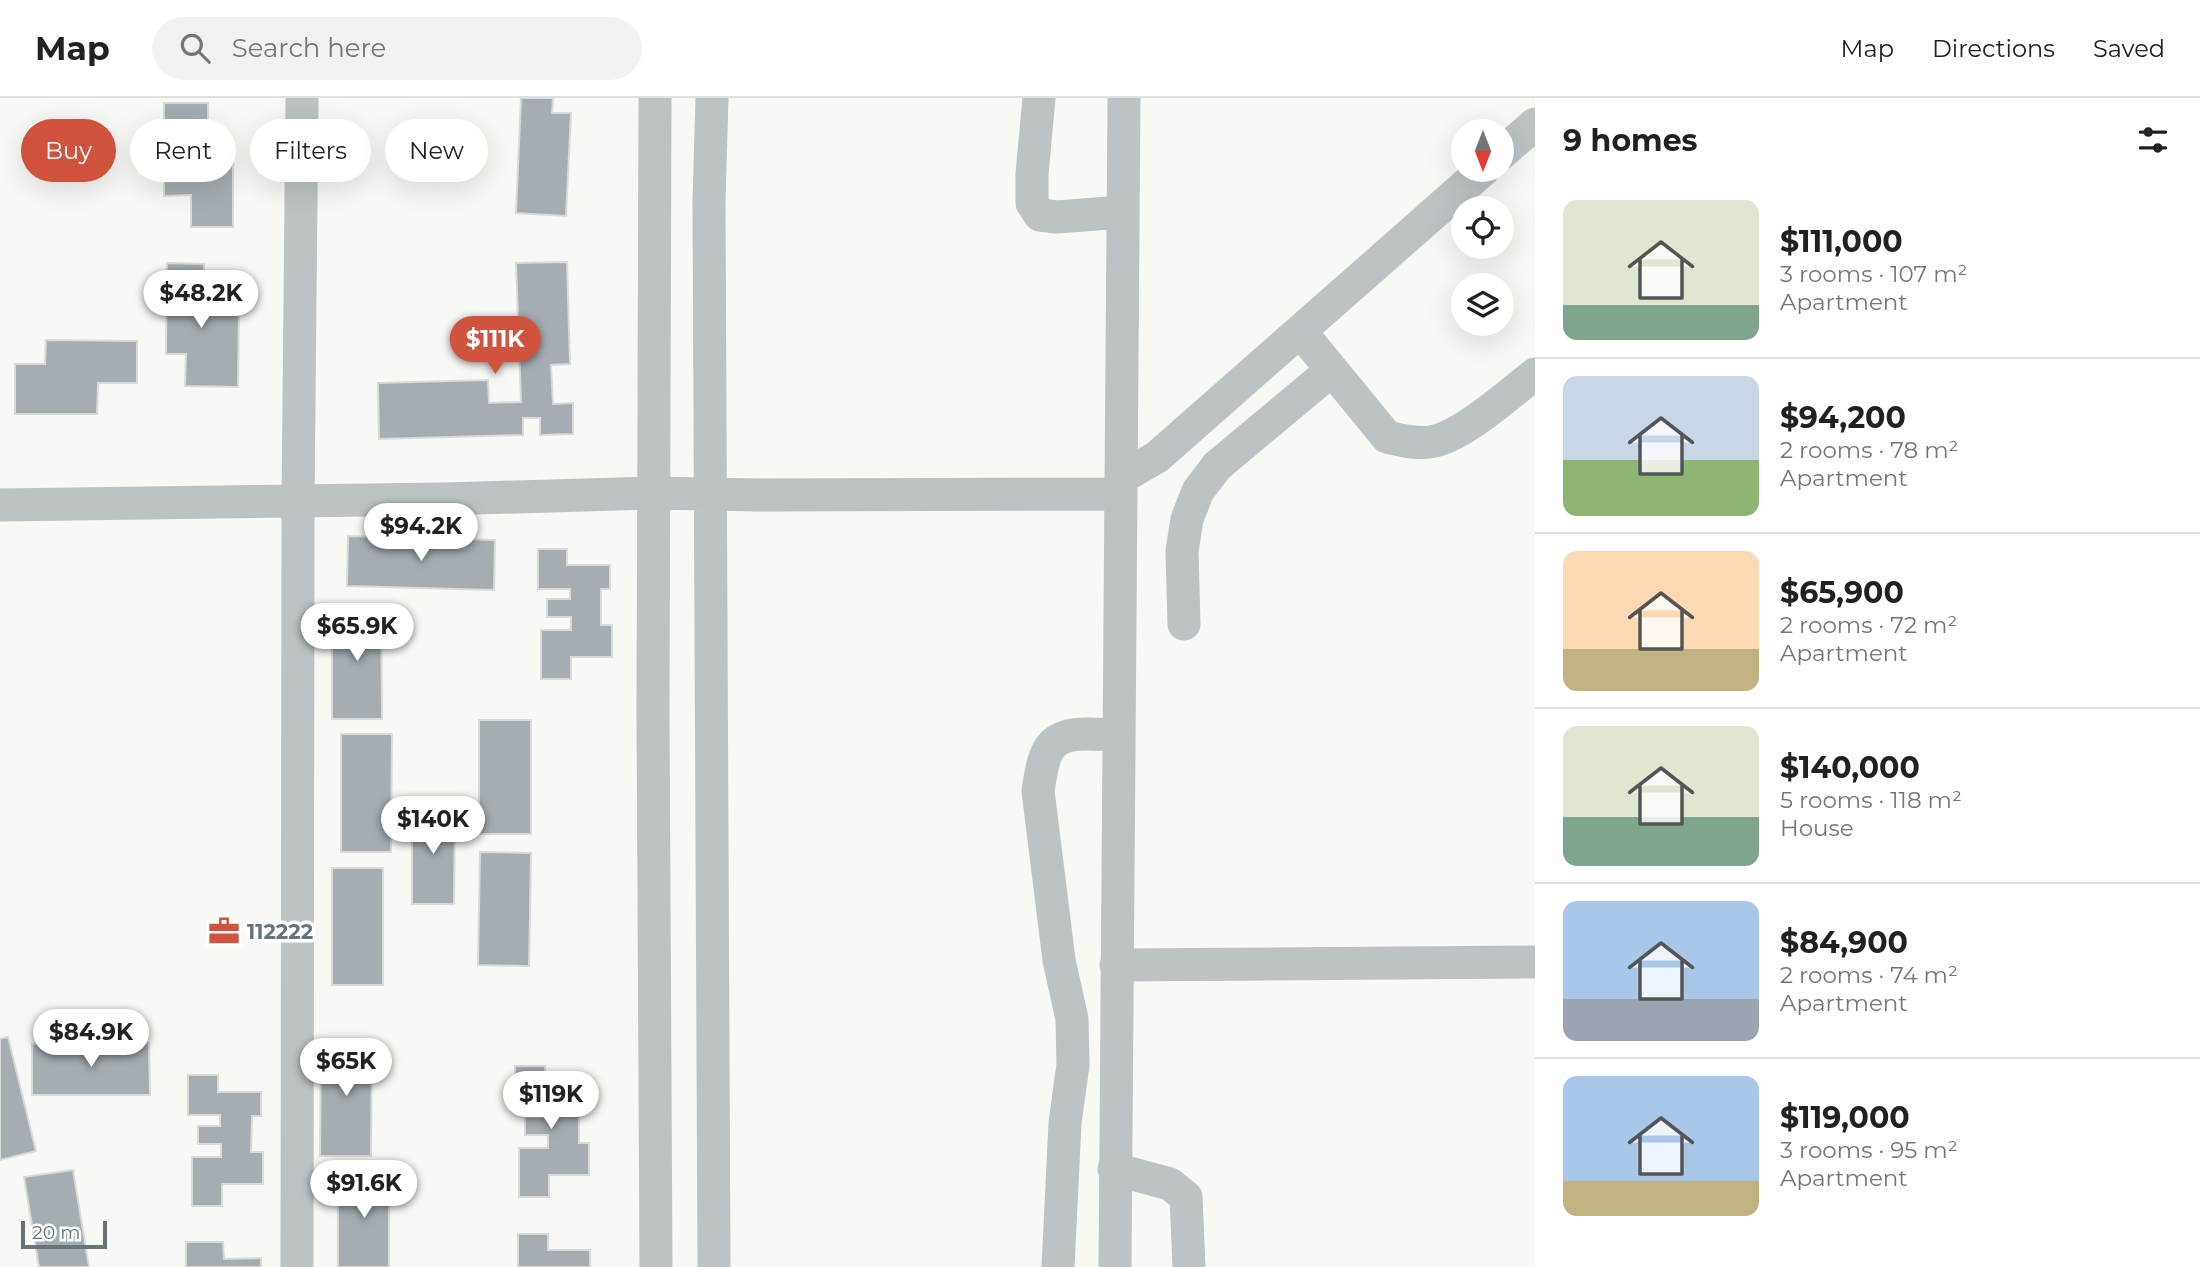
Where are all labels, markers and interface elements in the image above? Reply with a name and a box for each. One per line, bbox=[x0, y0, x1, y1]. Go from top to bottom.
search box bbox=[152, 17, 642, 80]
text: Map bbox=[35, 28, 110, 68]
icon: search bbox=[176, 29, 214, 67]
text: Search here bbox=[232, 32, 386, 64]
text: Map bbox=[1841, 34, 1894, 63]
text: Directions bbox=[1932, 34, 2055, 63]
text: Saved bbox=[2093, 34, 2165, 63]
chip: Buy bbox=[21, 119, 116, 182]
chip: Rent bbox=[130, 119, 236, 182]
chip: Filters bbox=[250, 119, 371, 182]
chip: New bbox=[385, 119, 488, 182]
north arrow bbox=[1451, 119, 1514, 182]
map controls bbox=[1451, 119, 1514, 336]
icon: filters bbox=[2134, 121, 2172, 159]
text: 9 homes bbox=[1563, 122, 1698, 159]
button: locate bbox=[1451, 196, 1514, 259]
text: $111,000 bbox=[1780, 223, 1903, 260]
icon: home bbox=[1619, 228, 1703, 312]
text: 3 rooms · 107 m² bbox=[1780, 260, 1967, 288]
pin: $48.2K bbox=[144, 271, 258, 330]
button: layers bbox=[1451, 273, 1514, 336]
text: $48.2K bbox=[159, 279, 243, 307]
text: Apartment bbox=[1780, 288, 1908, 316]
pin: $111K bbox=[446, 316, 544, 376]
text: $111K bbox=[466, 325, 524, 353]
text: $94,200 bbox=[1780, 399, 1906, 436]
icon: home bbox=[1619, 404, 1703, 488]
text: 2 rooms · 78 m² bbox=[1780, 436, 1958, 464]
text: Apartment bbox=[1780, 464, 1908, 492]
pin: $94.2K bbox=[364, 504, 478, 563]
text: $94.2K bbox=[380, 512, 462, 540]
text: $65,900 bbox=[1780, 574, 1904, 611]
icon: home bbox=[1619, 579, 1703, 663]
pin: $65.9K bbox=[300, 603, 414, 663]
text: 2 rooms · 72 m² bbox=[1780, 611, 1957, 639]
text: $65.9K bbox=[317, 612, 397, 640]
text: Apartment bbox=[1780, 639, 1908, 667]
text: $140,000 bbox=[1780, 749, 1920, 786]
icon: home bbox=[1619, 754, 1703, 838]
text: 5 rooms · 118 m² bbox=[1780, 786, 1962, 814]
pin: $140K bbox=[384, 796, 482, 856]
text: $140K bbox=[397, 805, 469, 833]
text: House bbox=[1780, 814, 1854, 842]
office icon: 112222 bbox=[207, 914, 241, 948]
place label: 112222 bbox=[247, 919, 313, 944]
text: $84,900 bbox=[1780, 924, 1908, 961]
icon: home bbox=[1619, 929, 1703, 1013]
text: 2 rooms · 74 m² bbox=[1780, 961, 1958, 989]
text: Apartment bbox=[1780, 989, 1908, 1017]
pin: $84.9K bbox=[34, 1010, 148, 1069]
text: $84.9K bbox=[49, 1018, 133, 1046]
pin: $65K bbox=[305, 1038, 387, 1098]
text: $65K bbox=[316, 1047, 376, 1075]
pin: $119K bbox=[502, 1072, 600, 1131]
text: $119K bbox=[519, 1080, 583, 1108]
text: $119,000 bbox=[1780, 1099, 1910, 1136]
icon: home bbox=[1619, 1104, 1703, 1188]
text: 3 rooms · 95 m² bbox=[1780, 1136, 1958, 1164]
pin: $91.6K bbox=[307, 1160, 421, 1220]
text: Apartment bbox=[1780, 1164, 1908, 1192]
text: $91.6K bbox=[326, 1169, 402, 1197]
scale bar bbox=[21, 1218, 107, 1250]
text: 20 m bbox=[32, 1221, 80, 1244]

